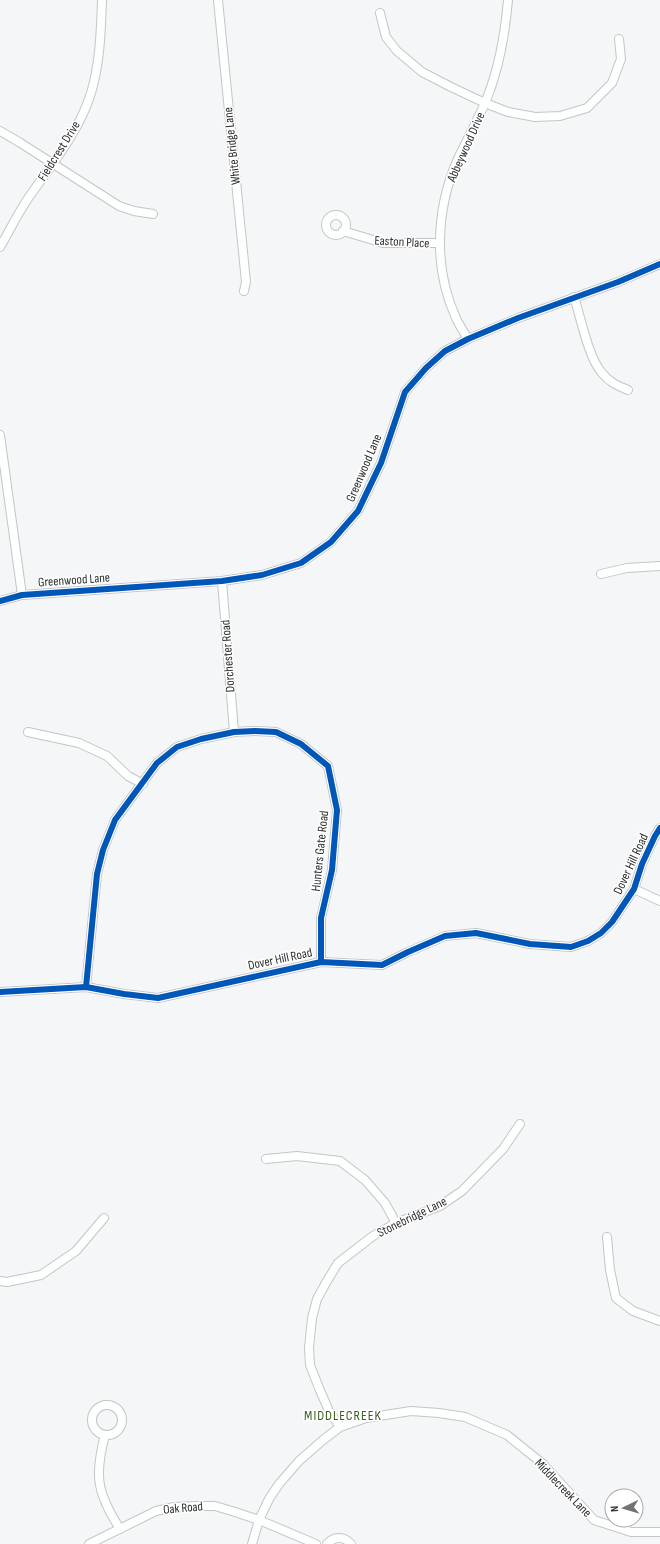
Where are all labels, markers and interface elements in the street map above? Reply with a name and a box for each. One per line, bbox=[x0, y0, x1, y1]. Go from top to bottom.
street label: White Bridge Lane bbox=[220, 106, 244, 186]
street label: Abbeywood Drive bbox=[443, 110, 489, 185]
street label: Fieldcrest Drive bbox=[34, 118, 84, 184]
street label: Easton Place bbox=[374, 233, 430, 251]
street label: Greenwood Lane bbox=[343, 432, 385, 504]
street label: Greenwood Lane bbox=[37, 570, 111, 590]
street label: Dorchester Road bbox=[217, 619, 239, 693]
street label: Hunters Gate Road bbox=[308, 810, 332, 892]
street label: Dover Hill Road bbox=[610, 831, 652, 897]
street label: Dover Hill Road bbox=[246, 944, 314, 974]
street label: Stonebridge Lane bbox=[375, 1193, 449, 1241]
district label: MIDDLECREEK bbox=[304, 1407, 382, 1424]
street label: Middlecreek Lane bbox=[531, 1455, 595, 1521]
north arrow bbox=[604, 1488, 644, 1528]
street label: Oak Road bbox=[162, 1498, 204, 1518]
text: N bbox=[608, 1505, 621, 1512]

